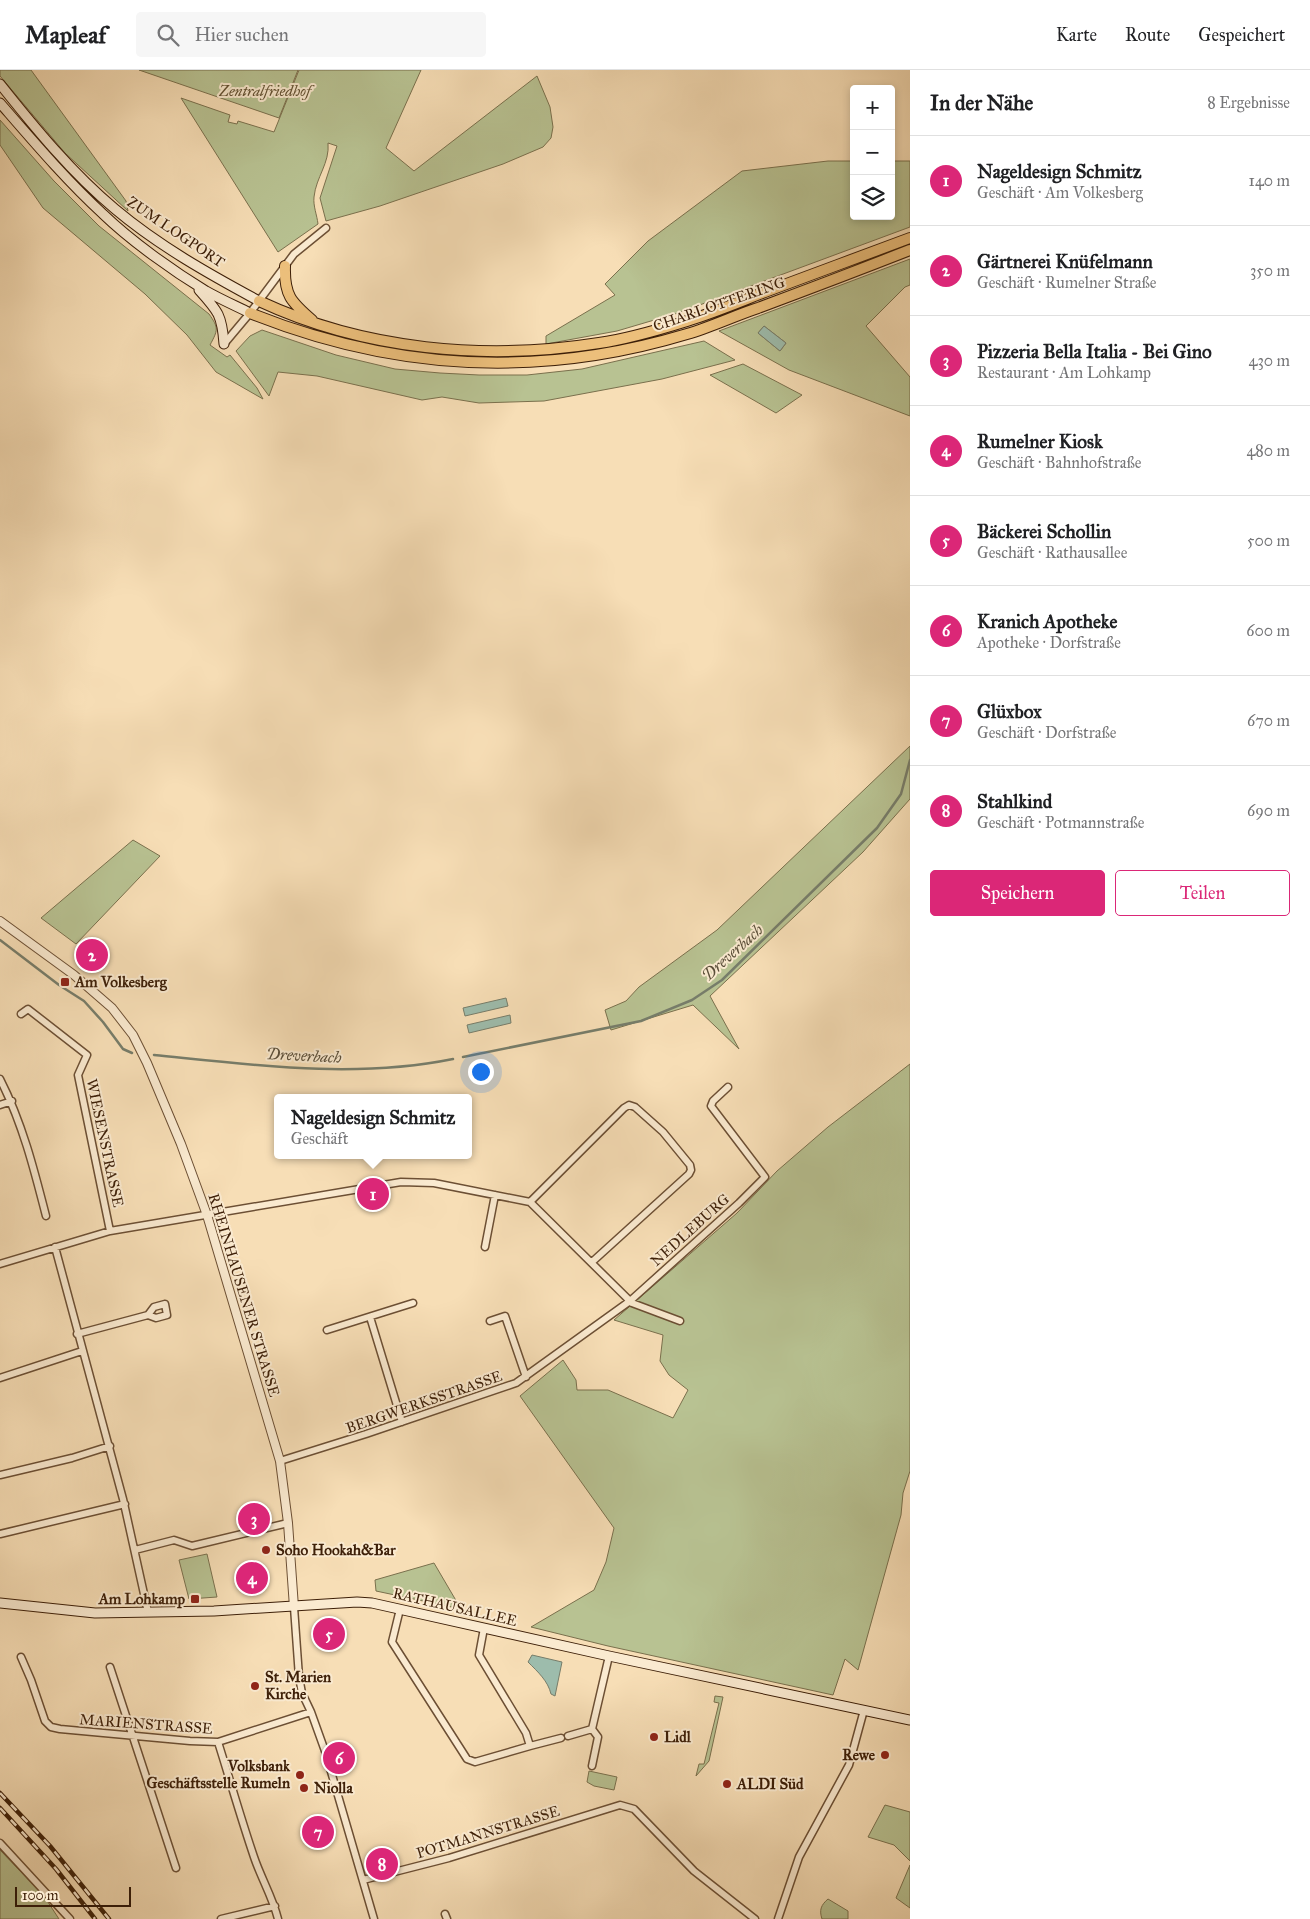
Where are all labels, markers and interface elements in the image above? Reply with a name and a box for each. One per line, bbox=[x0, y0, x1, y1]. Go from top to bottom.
search box bbox=[136, 12, 486, 57]
text: Mapleaf bbox=[25, 20, 106, 50]
icon: search bbox=[154, 21, 182, 49]
text: Hier suchen bbox=[194, 23, 289, 46]
text: Karte bbox=[1056, 24, 1097, 46]
text: Route bbox=[1125, 24, 1170, 46]
text: Gespeichert bbox=[1198, 24, 1285, 46]
park label: Zentralfriedhof bbox=[218, 82, 315, 100]
map controls bbox=[850, 85, 895, 220]
button: + bbox=[850, 85, 895, 130]
text: In der Nähe bbox=[930, 90, 1033, 116]
text: 8 Ergebnisse bbox=[1207, 93, 1290, 112]
button: − bbox=[850, 130, 895, 175]
text: Nageldesign Schmitz bbox=[977, 160, 1142, 183]
text: 1 bbox=[943, 171, 949, 190]
text: 140 m bbox=[1249, 171, 1290, 190]
button: layers bbox=[850, 175, 895, 220]
text: Geschäft · Am Volkesberg bbox=[977, 183, 1143, 202]
street label: ZUM LOGPORT bbox=[124, 193, 228, 271]
text: Gärtnerei Knüfelmann bbox=[977, 250, 1153, 273]
text: 2 bbox=[942, 261, 950, 280]
text: 350 m bbox=[1250, 261, 1290, 280]
street label: CHARLOTTERING bbox=[651, 273, 787, 335]
text: Geschäft · Rumelner Straße bbox=[977, 273, 1156, 292]
text: Pizzeria Bella Italia - Bei Gino bbox=[977, 340, 1212, 363]
text: 3 bbox=[943, 351, 949, 370]
text: 430 m bbox=[1248, 351, 1290, 370]
text: Restaurant · Am Lohkamp bbox=[977, 363, 1151, 382]
text: Rumelner Kiosk bbox=[977, 430, 1103, 453]
text: 4 bbox=[942, 441, 950, 460]
text: 480 m bbox=[1246, 441, 1290, 460]
text: Geschäft · Bahnhofstraße bbox=[977, 453, 1142, 472]
text: Bäckerei Schollin bbox=[977, 520, 1111, 543]
text: 5 bbox=[942, 531, 950, 550]
text: 500 m bbox=[1247, 531, 1290, 550]
text: Geschäft · Rathausallee bbox=[977, 543, 1127, 562]
text: Kranich Apotheke bbox=[977, 610, 1117, 633]
text: 6 bbox=[942, 621, 950, 640]
text: 600 m bbox=[1246, 621, 1290, 640]
text: Apotheke · Dorfstraße bbox=[977, 633, 1121, 652]
text: Glüxbox bbox=[977, 700, 1042, 723]
text: 7 bbox=[942, 711, 950, 730]
text: 670 m bbox=[1247, 711, 1290, 730]
text: Geschäft · Dorfstraße bbox=[977, 723, 1116, 742]
text: Stahlkind bbox=[977, 790, 1052, 813]
text: 8 bbox=[942, 801, 950, 820]
text: 690 m bbox=[1247, 801, 1290, 820]
text: Geschäft · Potmannstraße bbox=[977, 813, 1144, 832]
button: Speichern bbox=[930, 870, 1105, 916]
button: Teilen bbox=[1115, 870, 1290, 916]
water label: Dreverbach bbox=[698, 920, 767, 985]
pin: 2 bbox=[76, 936, 108, 974]
place label: Am Volkesberg bbox=[74, 973, 168, 992]
marker: Am Volkesberg bbox=[59, 976, 71, 988]
water label: Dreverbach bbox=[266, 1044, 342, 1067]
your location bbox=[468, 1059, 494, 1085]
street label: WIESENSTRASSE bbox=[83, 1077, 127, 1209]
popup bbox=[274, 1094, 472, 1159]
text: Nageldesign Schmitz bbox=[291, 1106, 455, 1129]
text: Geschäft bbox=[291, 1129, 348, 1148]
pin: 1 bbox=[357, 1175, 389, 1213]
street label: NEDLEBURG bbox=[647, 1190, 733, 1270]
street label: RHEINHAUSENER STRASSE bbox=[204, 1191, 284, 1399]
street label: BERGWERKSSTRASSE bbox=[343, 1367, 505, 1437]
pin: 3 bbox=[238, 1500, 270, 1538]
place label: Soho Hookah&Bar bbox=[276, 1541, 396, 1559]
marker: Soho Hookah&Bar bbox=[260, 1544, 272, 1556]
pin: 4 bbox=[236, 1559, 268, 1597]
street label: RATHAUSALLEE bbox=[391, 1584, 519, 1630]
place label: Am Lohkamp bbox=[98, 1590, 185, 1609]
marker: Am Lohkamp bbox=[189, 1593, 201, 1605]
pin: 5 bbox=[313, 1615, 345, 1653]
place label: St. Marien Kirche bbox=[265, 1668, 332, 1703]
marker: St. Marien Kirche bbox=[249, 1680, 261, 1692]
street label: MARIENSTRASSE bbox=[79, 1710, 213, 1738]
place label: Lidl bbox=[664, 1728, 692, 1746]
marker: Lidl bbox=[648, 1731, 660, 1743]
pin: 6 bbox=[323, 1739, 355, 1777]
place label: Rewe bbox=[842, 1746, 876, 1764]
marker: Rewe bbox=[879, 1749, 891, 1761]
place label: Volksbank Geschäftsstelle Rumeln bbox=[147, 1757, 291, 1792]
marker: Volksbank Geschäftsstelle Rumeln bbox=[294, 1769, 306, 1781]
place label: ALDI Süd bbox=[736, 1775, 804, 1793]
marker: ALDI Süd bbox=[721, 1778, 733, 1790]
place label: Niolla bbox=[314, 1779, 353, 1797]
marker: Niolla bbox=[298, 1782, 310, 1794]
street label: POTMANNSTRASSE bbox=[414, 1802, 562, 1862]
pin: 7 bbox=[302, 1813, 334, 1851]
pin: 8 bbox=[366, 1845, 398, 1883]
scale bar bbox=[15, 1884, 131, 1907]
text: 100 m bbox=[22, 1887, 59, 1904]

